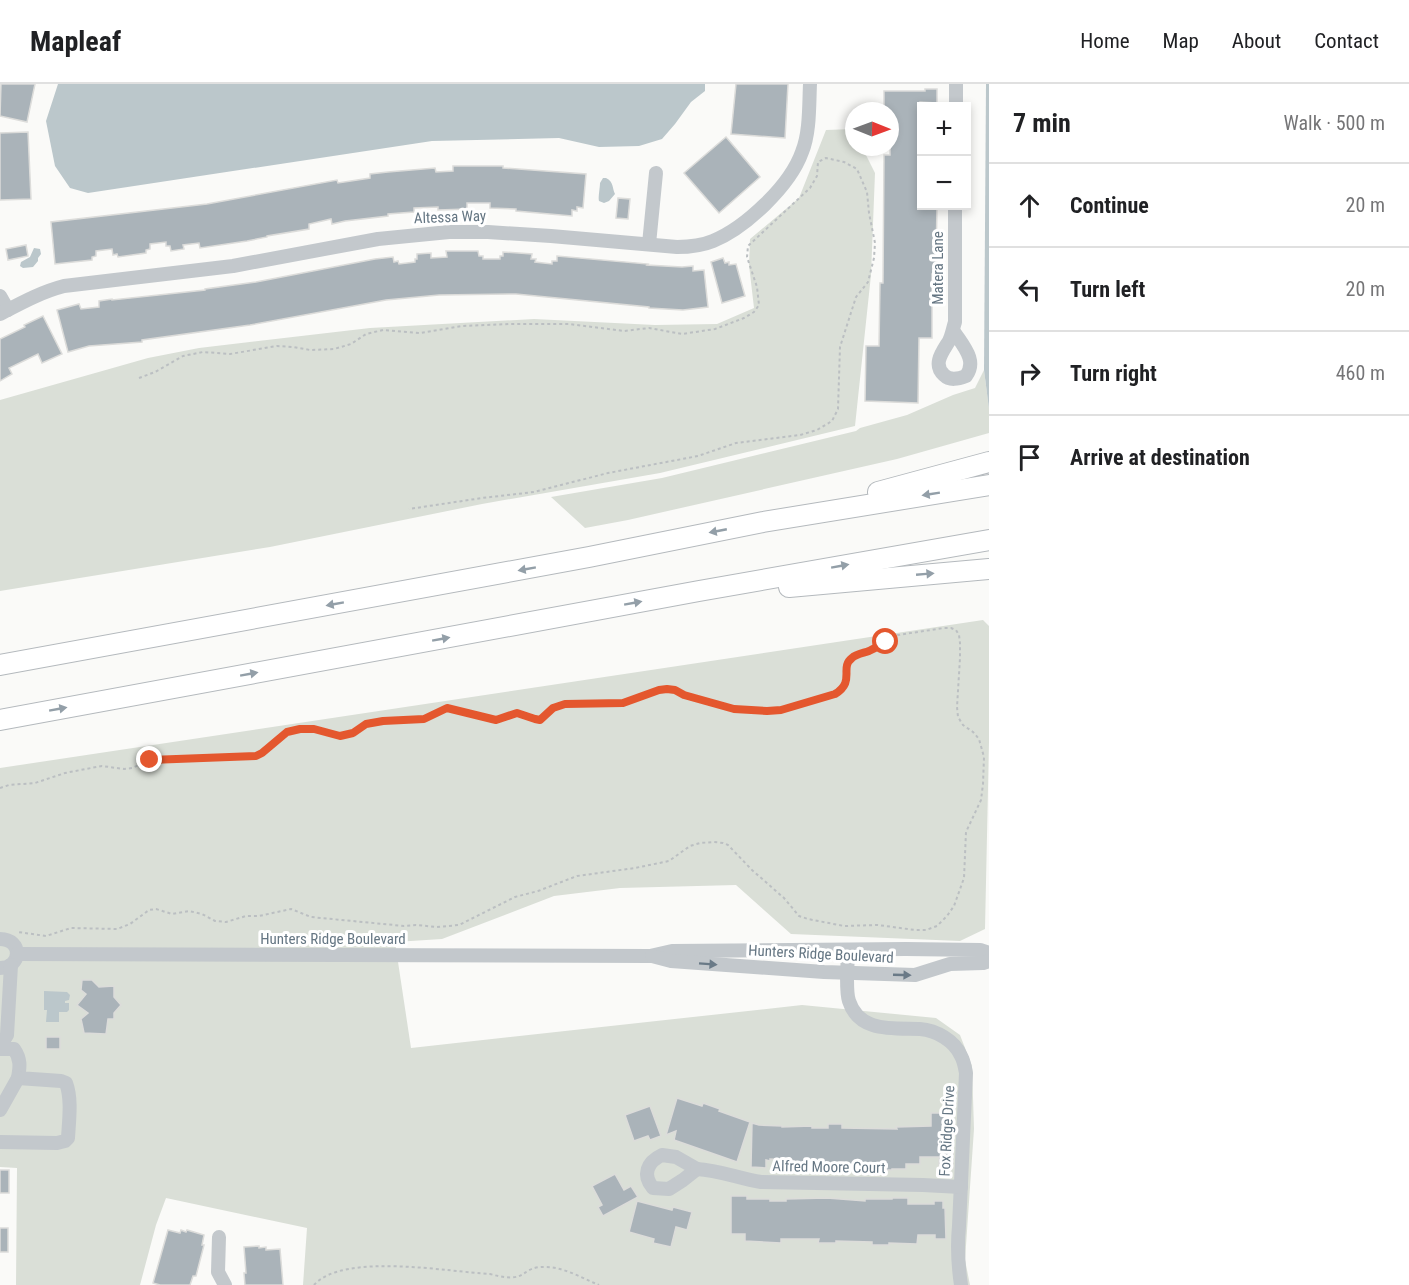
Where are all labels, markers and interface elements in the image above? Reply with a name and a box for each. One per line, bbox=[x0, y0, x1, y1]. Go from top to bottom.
text: Mapleaf bbox=[30, 25, 121, 58]
text: Home bbox=[1080, 29, 1130, 53]
text: Map bbox=[1163, 29, 1199, 53]
text: About bbox=[1232, 29, 1281, 53]
text: Contact bbox=[1314, 29, 1379, 53]
north arrow bbox=[845, 102, 899, 156]
map controls bbox=[917, 102, 971, 210]
button: + bbox=[917, 102, 971, 156]
text: 7 min bbox=[1013, 108, 1071, 138]
text: Walk · 500 m bbox=[1284, 111, 1385, 135]
button: − bbox=[917, 156, 971, 210]
icon: ahead bbox=[1013, 189, 1046, 222]
text: Continue bbox=[1070, 193, 1149, 218]
text: 20 m bbox=[1346, 193, 1385, 217]
street label: Altessa Way bbox=[414, 207, 486, 227]
street label: Matera Lane bbox=[929, 231, 947, 305]
icon: left bbox=[1013, 273, 1046, 306]
text: Turn left bbox=[1070, 277, 1145, 302]
text: 20 m bbox=[1346, 277, 1385, 301]
icon: right bbox=[1013, 357, 1046, 390]
text: Turn right bbox=[1070, 361, 1157, 386]
text: 460 m bbox=[1336, 361, 1385, 385]
icon: arrive bbox=[1013, 441, 1046, 474]
text: Arrive at destination bbox=[1070, 445, 1250, 470]
one-way arrow bbox=[922, 490, 941, 499]
one-way arrow bbox=[709, 527, 728, 536]
one-way arrow bbox=[830, 561, 849, 570]
one-way arrow bbox=[518, 565, 537, 574]
one-way arrow bbox=[916, 569, 935, 579]
one-way arrow bbox=[624, 599, 643, 608]
one-way arrow bbox=[326, 600, 345, 609]
route start bbox=[872, 628, 898, 654]
one-way arrow bbox=[432, 634, 451, 643]
one-way arrow bbox=[240, 669, 259, 678]
one-way arrow bbox=[48, 704, 67, 713]
route end bbox=[136, 746, 162, 772]
street label: Hunters Ridge Boulevard bbox=[260, 930, 406, 948]
street label: Hunters Ridge Boulevard bbox=[748, 941, 894, 967]
one-way arrow bbox=[698, 959, 717, 969]
one-way arrow bbox=[893, 970, 912, 979]
street label: Fox Ridge Drive bbox=[936, 1085, 958, 1177]
street label: Alfred Moore Court bbox=[772, 1157, 886, 1177]

